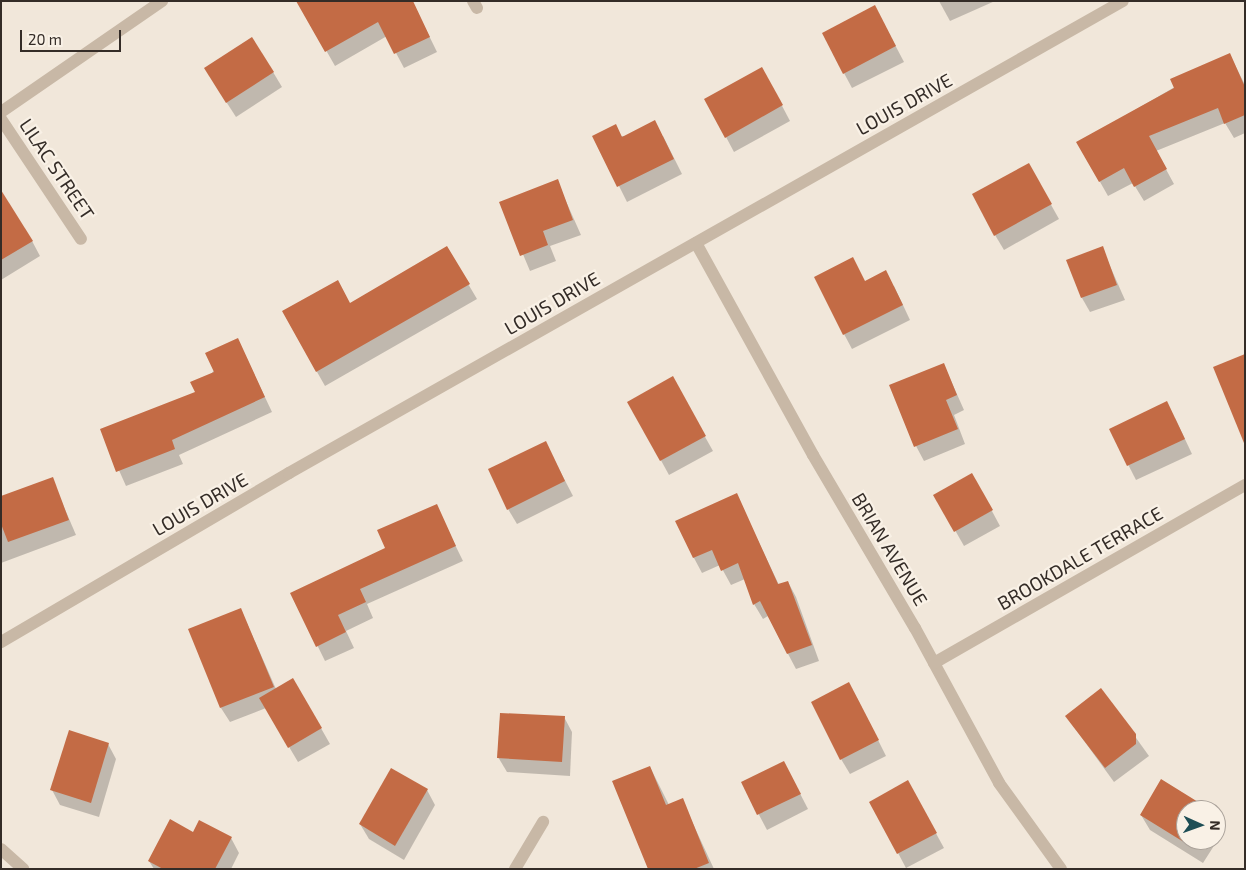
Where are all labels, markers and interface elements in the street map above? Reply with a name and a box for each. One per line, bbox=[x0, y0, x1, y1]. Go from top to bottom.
scale bar bbox=[22, 20, 124, 52]
text: 20 m bbox=[28, 30, 62, 48]
street label: LOUIS DRIVE bbox=[852, 68, 956, 140]
street label: LILAC STREET bbox=[15, 114, 99, 224]
street label: LOUIS DRIVE bbox=[500, 267, 604, 339]
street label: LOUIS DRIVE bbox=[148, 468, 252, 540]
street label: BRIAN AVENUE bbox=[847, 488, 933, 610]
street label: BROOKDALE TERRACE bbox=[993, 501, 1167, 615]
north arrow bbox=[1176, 800, 1226, 850]
text: N bbox=[1207, 820, 1224, 831]

